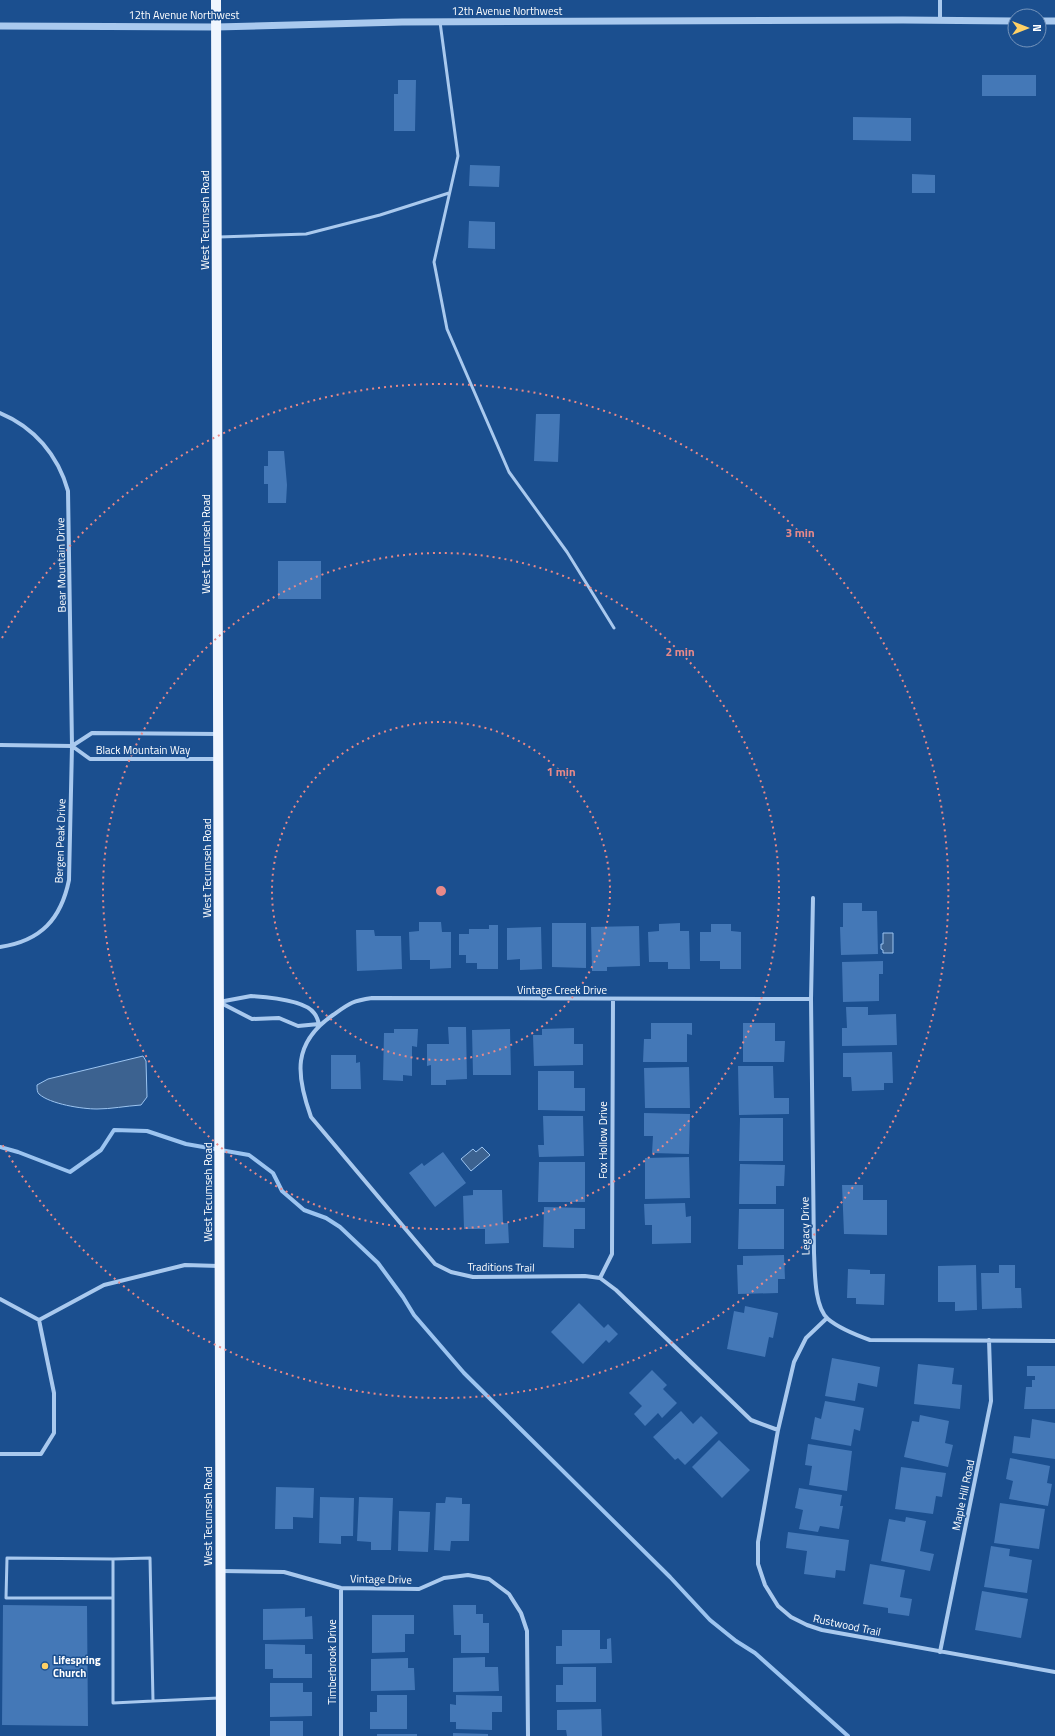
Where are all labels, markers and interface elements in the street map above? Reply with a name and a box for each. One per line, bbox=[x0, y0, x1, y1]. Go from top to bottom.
street label: 12th Avenue Northwest bbox=[452, 3, 563, 19]
street label: 12th Avenue Northwest bbox=[129, 7, 240, 23]
north arrow bbox=[1007, 8, 1047, 48]
text: N bbox=[1029, 24, 1045, 32]
street label: West Tecumseh Road bbox=[197, 170, 213, 270]
street label: West Tecumseh Road bbox=[198, 494, 214, 594]
street label: Bear Mountain Drive bbox=[52, 517, 70, 613]
text: 3 min bbox=[785, 523, 815, 542]
text: 2 min bbox=[665, 642, 695, 661]
street label: Black Mountain Way bbox=[96, 742, 191, 758]
text: 1 min bbox=[546, 762, 576, 781]
street label: Bergen Peak Drive bbox=[51, 798, 69, 884]
street label: West Tecumseh Road bbox=[199, 818, 215, 918]
centre of rings bbox=[434, 884, 448, 898]
street label: Vintage Creek Drive bbox=[517, 982, 608, 998]
street label: Fox Hollow Drive bbox=[595, 1101, 611, 1179]
street label: West Tecumseh Road bbox=[200, 1142, 216, 1242]
street label: Legacy Drive bbox=[796, 1196, 814, 1255]
street label: Traditions Trail bbox=[467, 1258, 535, 1276]
street label: Maple Hill Road bbox=[948, 1458, 978, 1532]
street label: West Tecumseh Road bbox=[200, 1466, 216, 1566]
street label: Vintage Drive bbox=[350, 1570, 412, 1588]
street label: Rustwood Trail bbox=[812, 1610, 882, 1640]
street label: Timberbrook Drive bbox=[324, 1619, 340, 1705]
place label: Lifespring Church bbox=[53, 1652, 101, 1681]
marker: Lifespring Church bbox=[40, 1661, 50, 1671]

